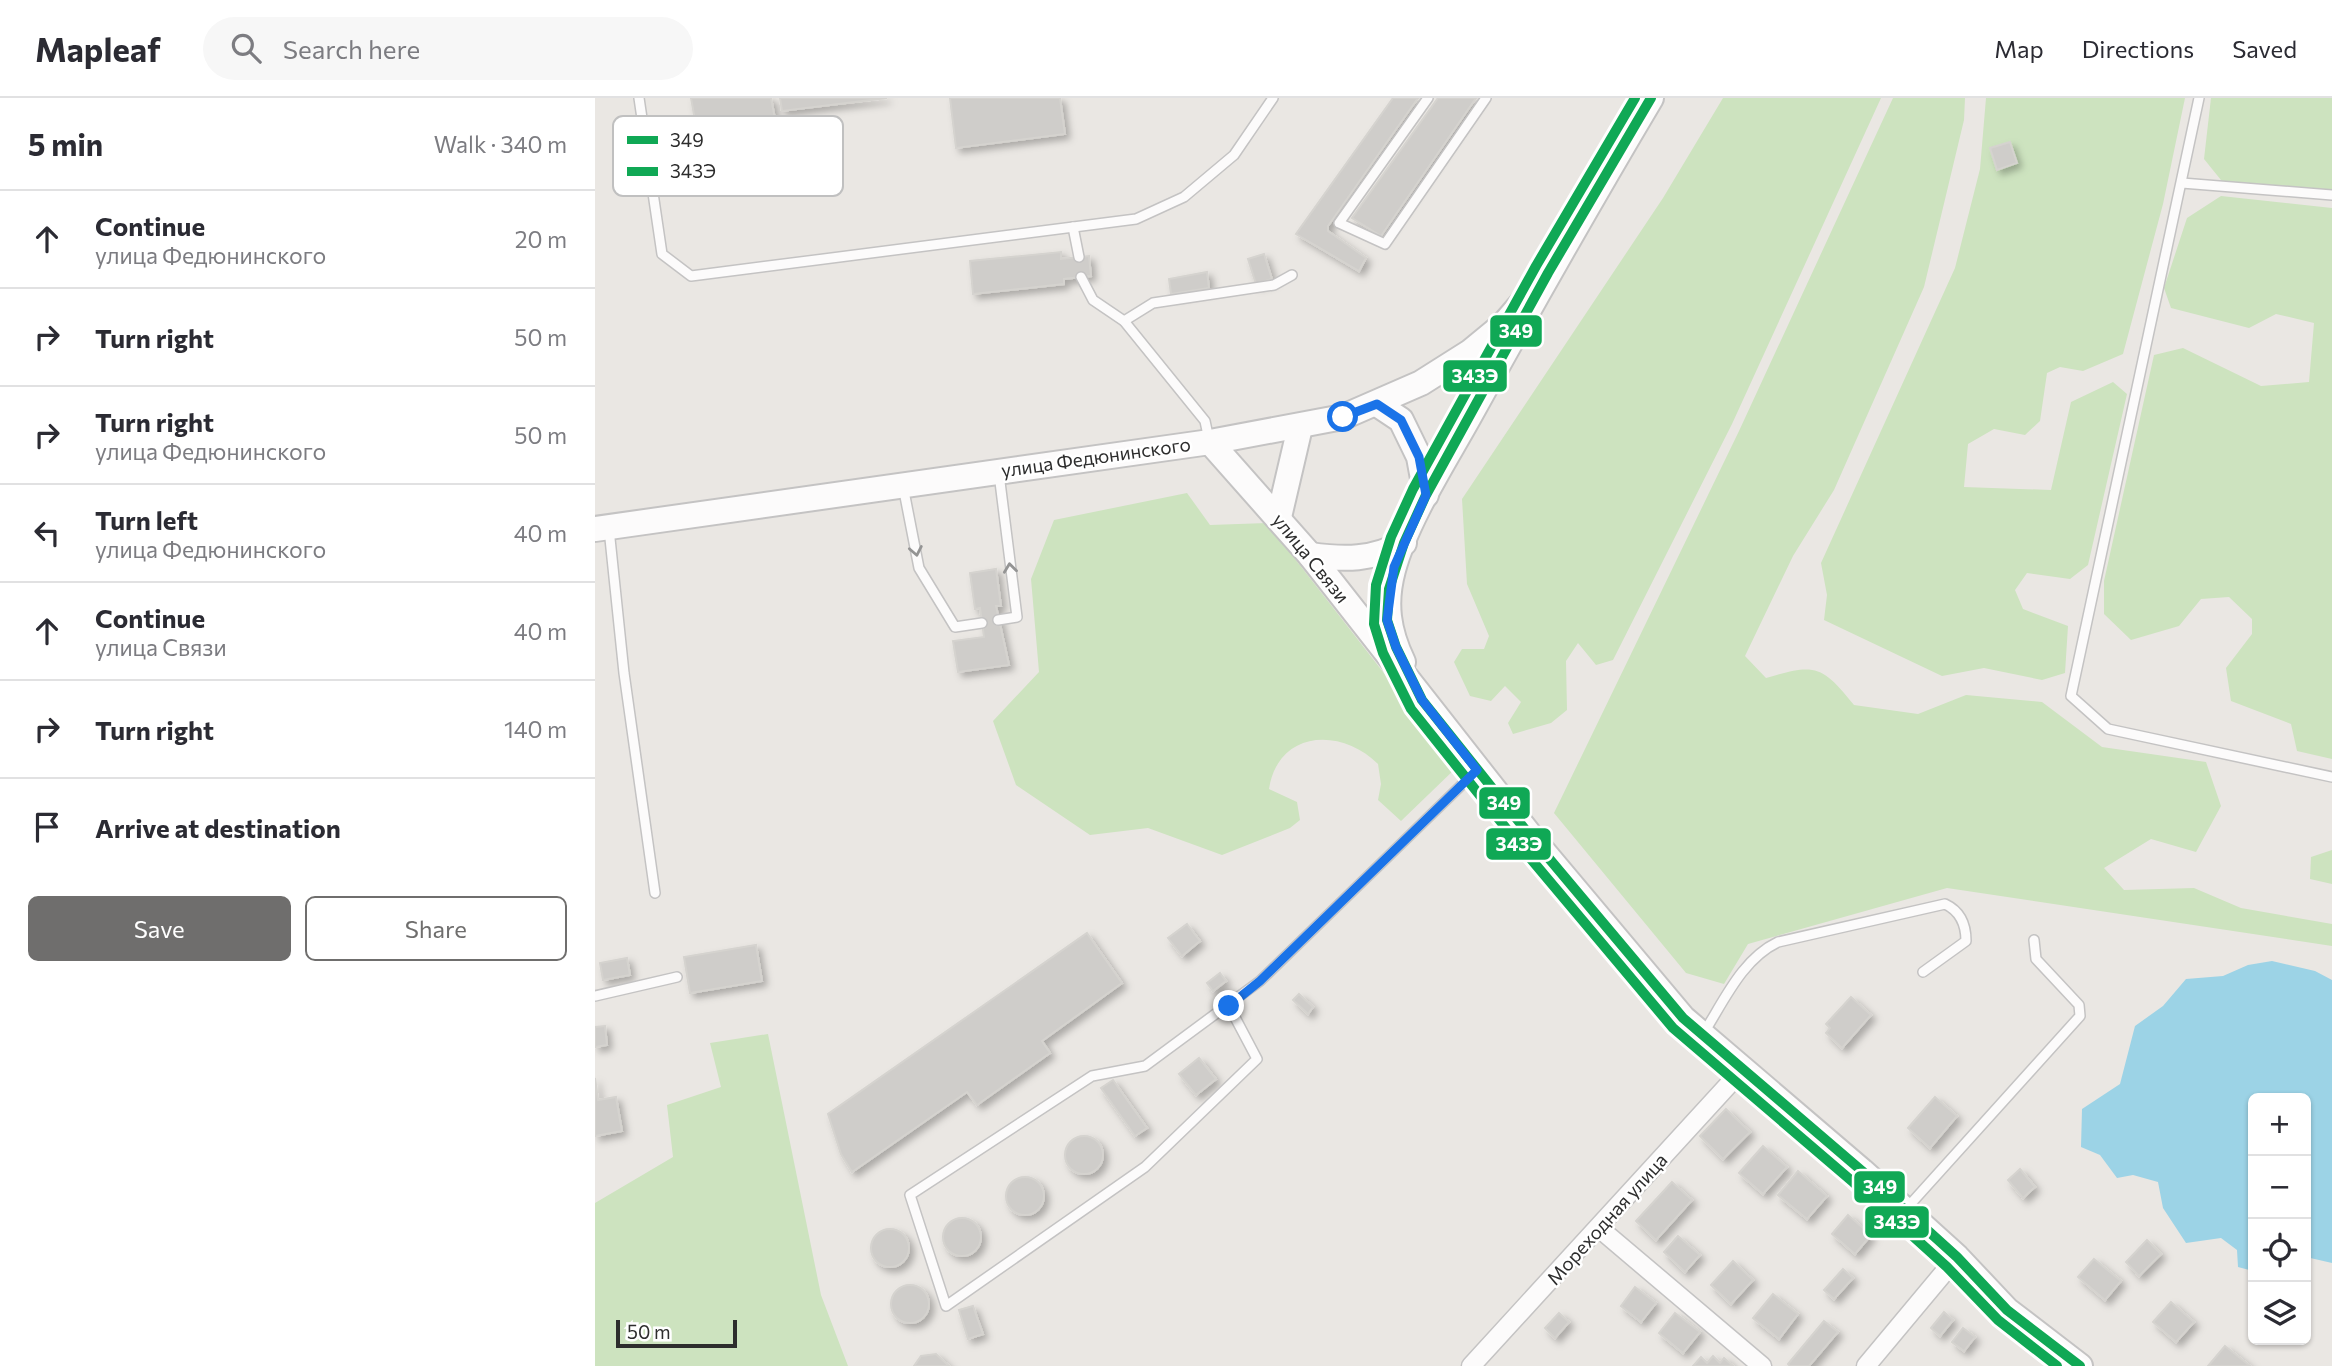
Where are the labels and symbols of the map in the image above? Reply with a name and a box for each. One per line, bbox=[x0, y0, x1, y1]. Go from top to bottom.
legend bbox=[613, 116, 843, 196]
text: 349 bbox=[670, 128, 704, 151]
text: 343Э bbox=[670, 159, 716, 182]
line badge: 349 bbox=[1489, 314, 1543, 348]
text: 349 bbox=[1499, 319, 1533, 342]
line badge: 343Э bbox=[1442, 359, 1508, 393]
text: 343Э bbox=[1452, 364, 1498, 387]
route start bbox=[1327, 401, 1358, 432]
street label: улица Федюнинского bbox=[1000, 432, 1192, 481]
street label: улица Связи bbox=[1268, 508, 1355, 607]
one-way arrow bbox=[907, 545, 922, 557]
one-way arrow bbox=[1003, 562, 1018, 574]
line badge: 349 bbox=[1478, 786, 1531, 820]
text: 349 bbox=[1487, 791, 1521, 814]
line badge: 343Э bbox=[1485, 827, 1552, 861]
text: 343Э bbox=[1496, 832, 1542, 855]
route end bbox=[1213, 990, 1244, 1021]
street label: Мореходная улица bbox=[1542, 1148, 1672, 1289]
line badge: 349 bbox=[1853, 1170, 1906, 1204]
text: 349 bbox=[1863, 1175, 1897, 1198]
line badge: 343Э bbox=[1864, 1205, 1930, 1239]
text: 343Э bbox=[1874, 1210, 1920, 1233]
scale bar bbox=[616, 1317, 737, 1349]

